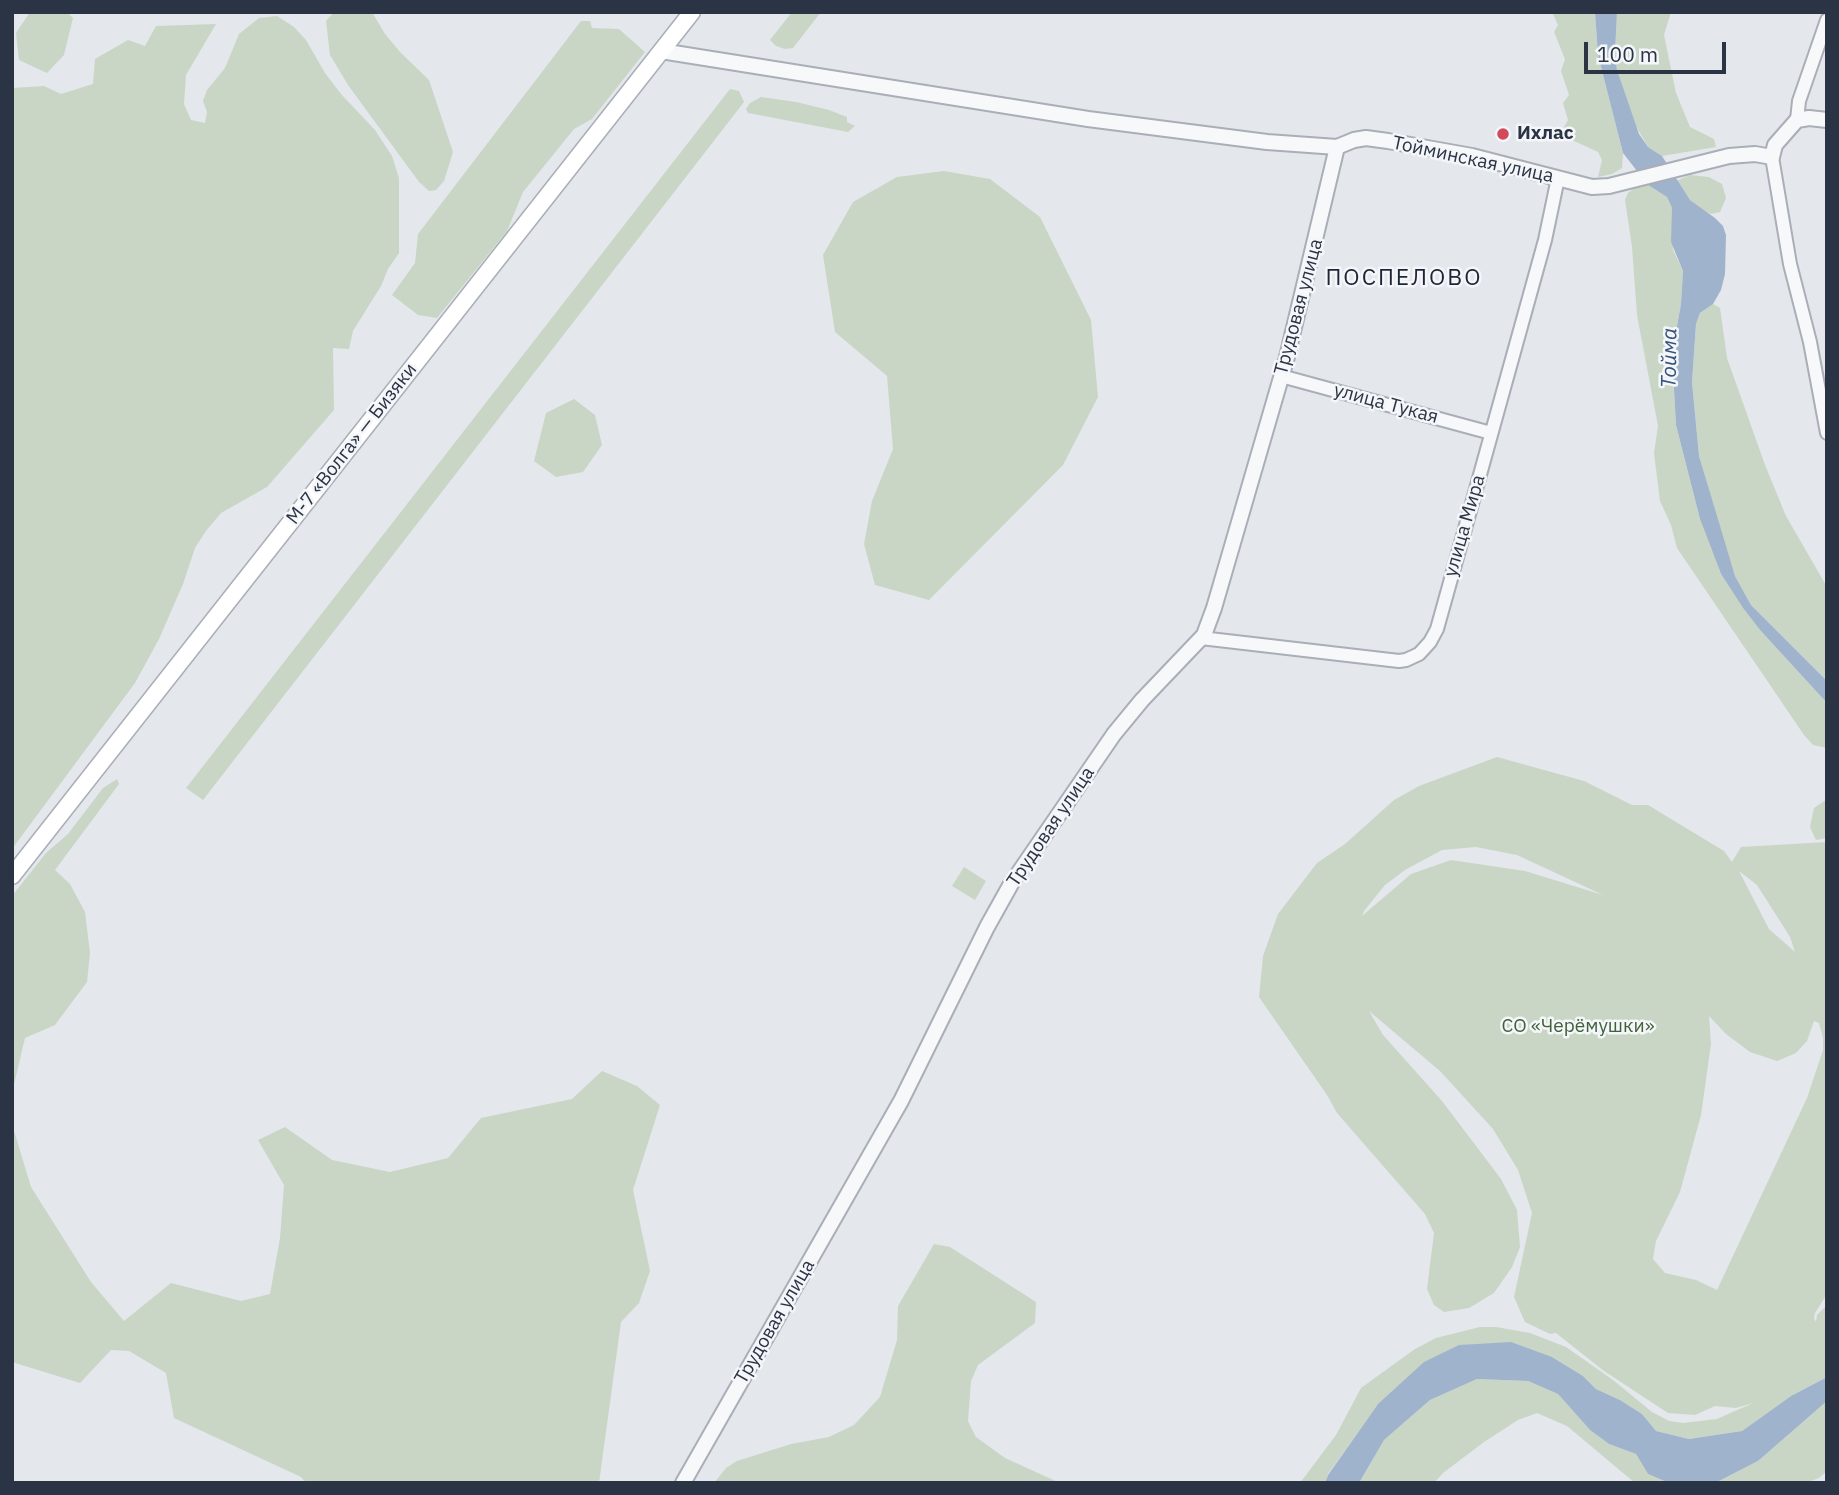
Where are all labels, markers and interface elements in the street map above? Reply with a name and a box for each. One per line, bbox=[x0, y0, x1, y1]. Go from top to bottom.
scale bar bbox=[1587, 28, 1729, 72]
text: 100 m bbox=[1597, 40, 1658, 68]
place label: Ихлас bbox=[1517, 123, 1574, 145]
marker: Ихлас bbox=[1495, 126, 1511, 142]
street label: Тойминская улица bbox=[1390, 132, 1556, 188]
street label: Трудовая улица bbox=[1270, 236, 1328, 378]
district label: ПОСПЕЛОВО bbox=[1327, 264, 1481, 292]
water label: Тойма bbox=[1657, 328, 1683, 388]
street label: М-7 «Волга» — Бизяки bbox=[282, 359, 422, 529]
street label: улица Тукая bbox=[1331, 379, 1441, 429]
street label: улица Мира bbox=[1440, 472, 1490, 580]
street label: Трудовая улица bbox=[1002, 763, 1100, 891]
park label: СО «Черёмушки» bbox=[1502, 1016, 1654, 1038]
street label: Трудовая улица bbox=[730, 1256, 820, 1388]

